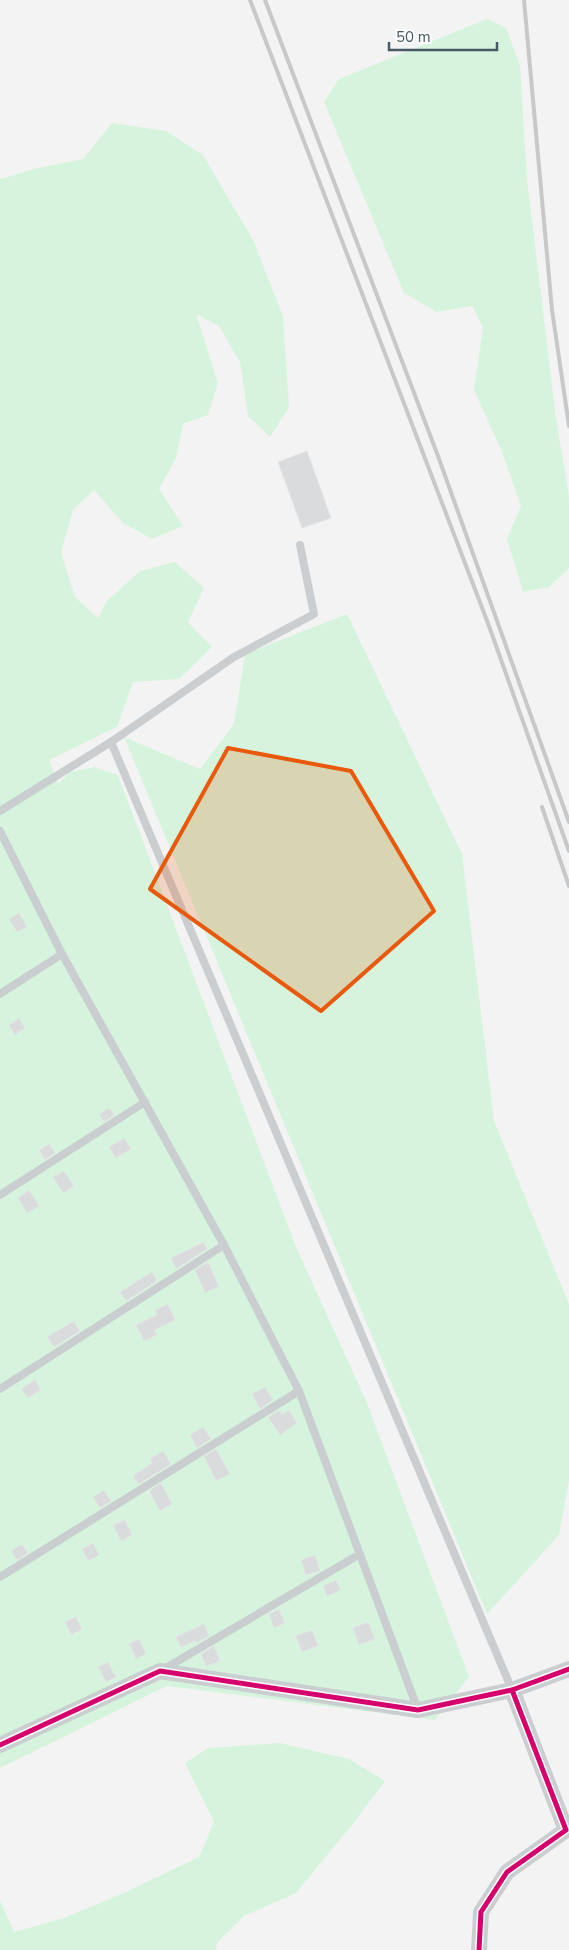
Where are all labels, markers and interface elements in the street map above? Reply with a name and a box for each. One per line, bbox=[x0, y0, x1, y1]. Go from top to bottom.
scale bar bbox=[389, 20, 496, 52]
text: 50 m bbox=[396, 27, 431, 47]

